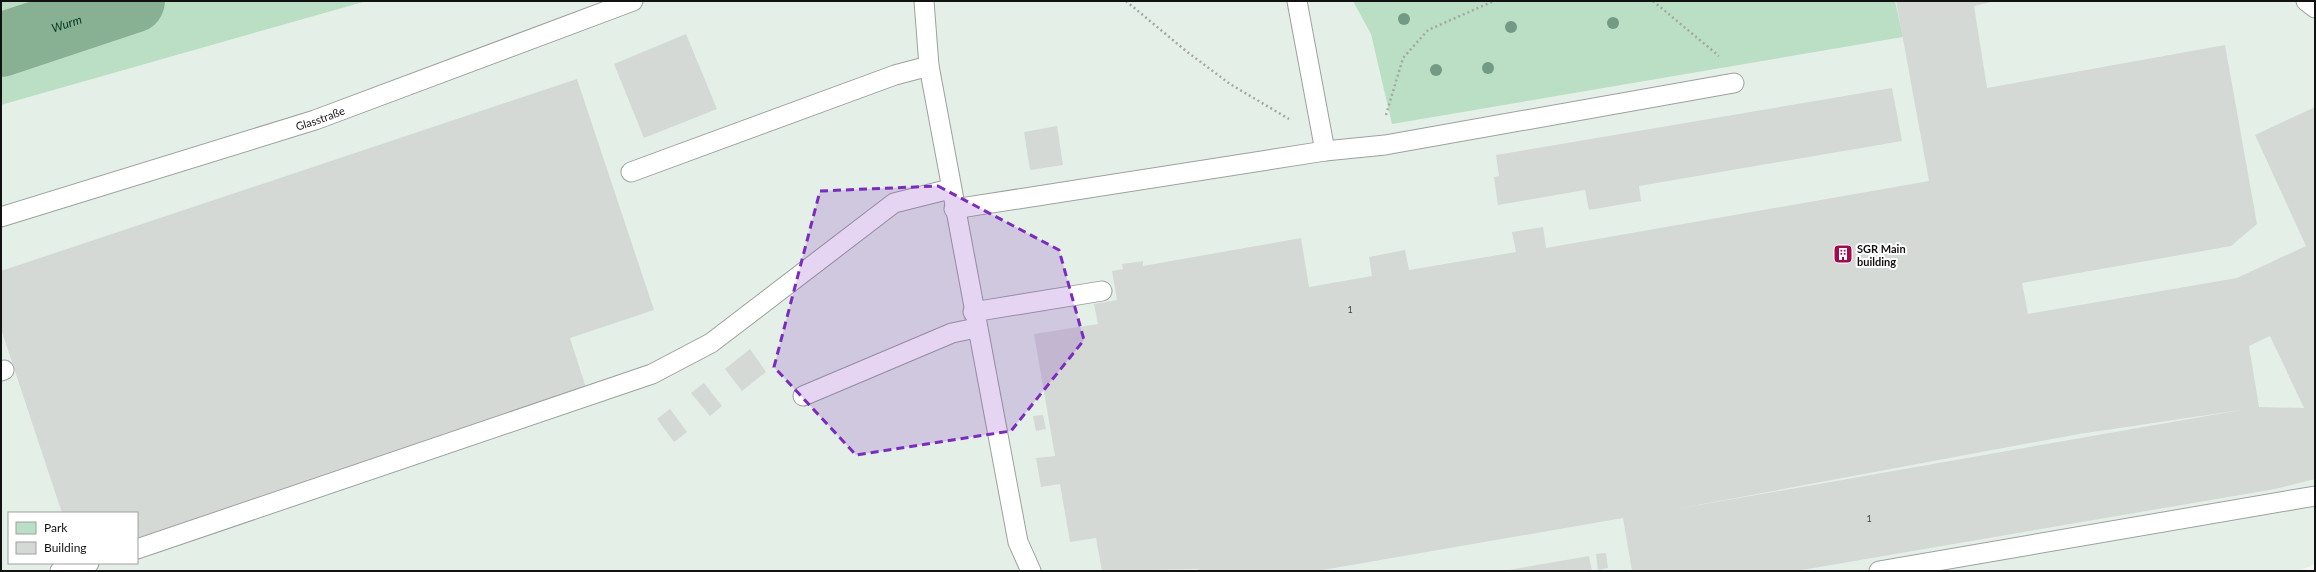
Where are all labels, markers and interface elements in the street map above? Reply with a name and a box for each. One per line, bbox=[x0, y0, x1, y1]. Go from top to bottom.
water label: Wurm bbox=[49, 11, 84, 35]
street label: Glasstraße bbox=[294, 103, 346, 132]
place label: SGR Main building bbox=[1857, 242, 1906, 268]
building icon: SGR Main building bbox=[1832, 243, 1854, 265]
house number: 1 bbox=[1347, 304, 1353, 315]
legend bbox=[8, 512, 138, 564]
house number: 1 bbox=[1866, 513, 1872, 524]
text: Park bbox=[44, 520, 68, 535]
text: Building bbox=[44, 540, 87, 555]

